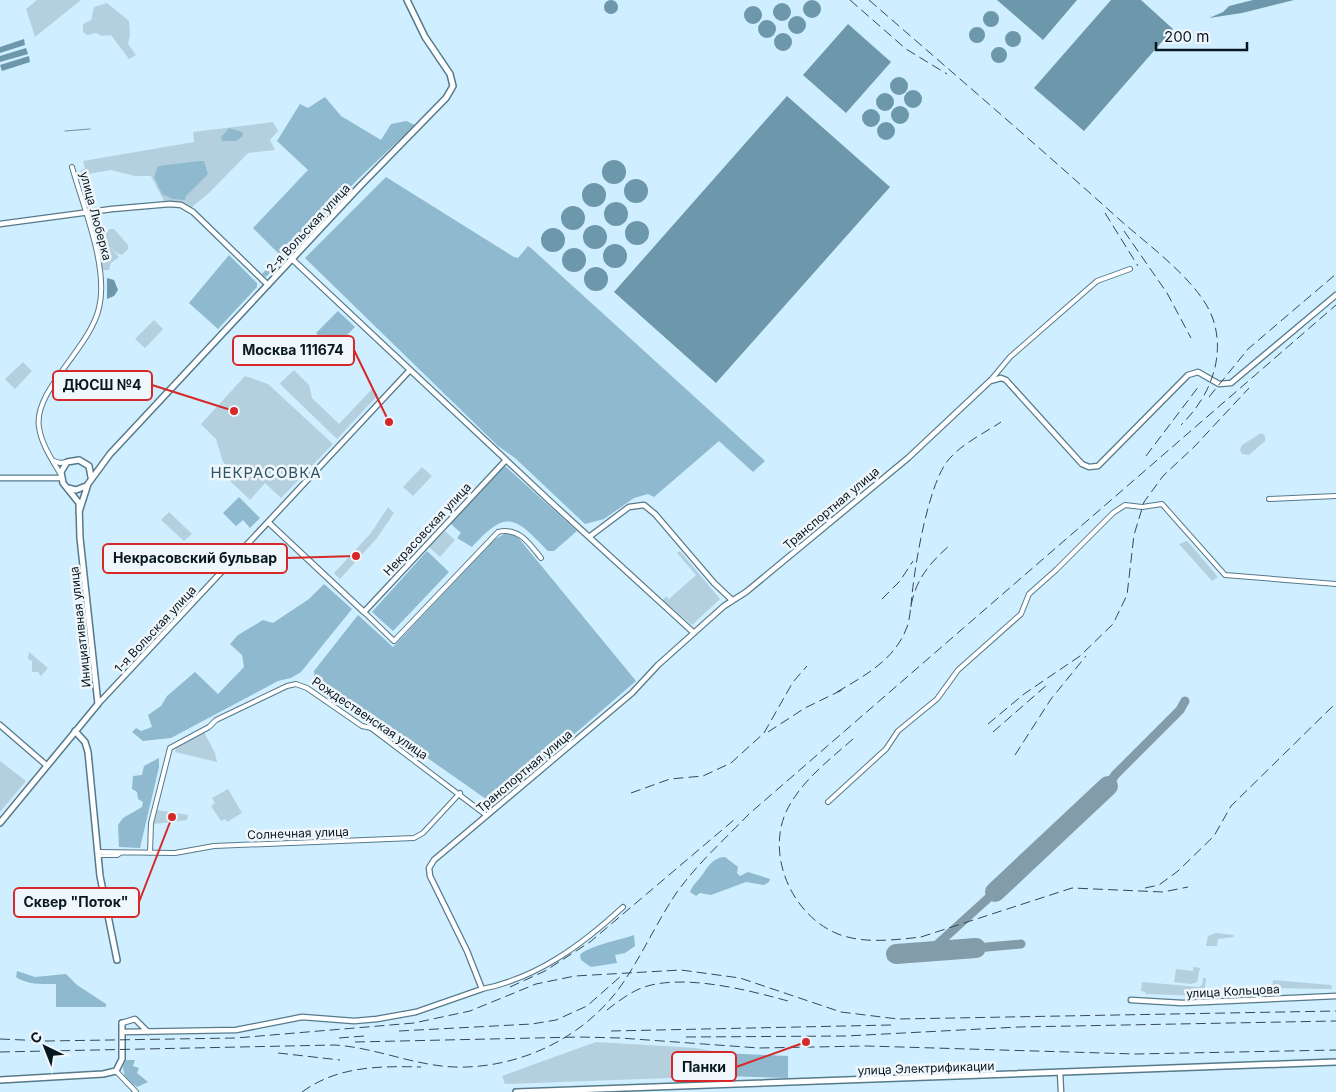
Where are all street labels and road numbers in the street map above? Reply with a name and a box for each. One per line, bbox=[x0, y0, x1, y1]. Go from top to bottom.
street label: улица Люберка bbox=[77, 170, 115, 262]
street label: 2-я Вольская улица bbox=[263, 181, 353, 275]
street label: Транспортная улица bbox=[780, 464, 882, 552]
street label: Некрасовская улица bbox=[380, 479, 474, 579]
street label: Инициативная улица bbox=[66, 566, 94, 688]
street label: 1-я Вольская улица bbox=[111, 582, 199, 676]
street label: Рождественская улица bbox=[309, 674, 431, 762]
street label: Транспортная улица bbox=[473, 727, 575, 815]
street label: Солнечная улица bbox=[247, 824, 349, 842]
street label: улица Кольцова bbox=[1186, 981, 1280, 1001]
street label: улица Электрификации bbox=[857, 1058, 995, 1078]

